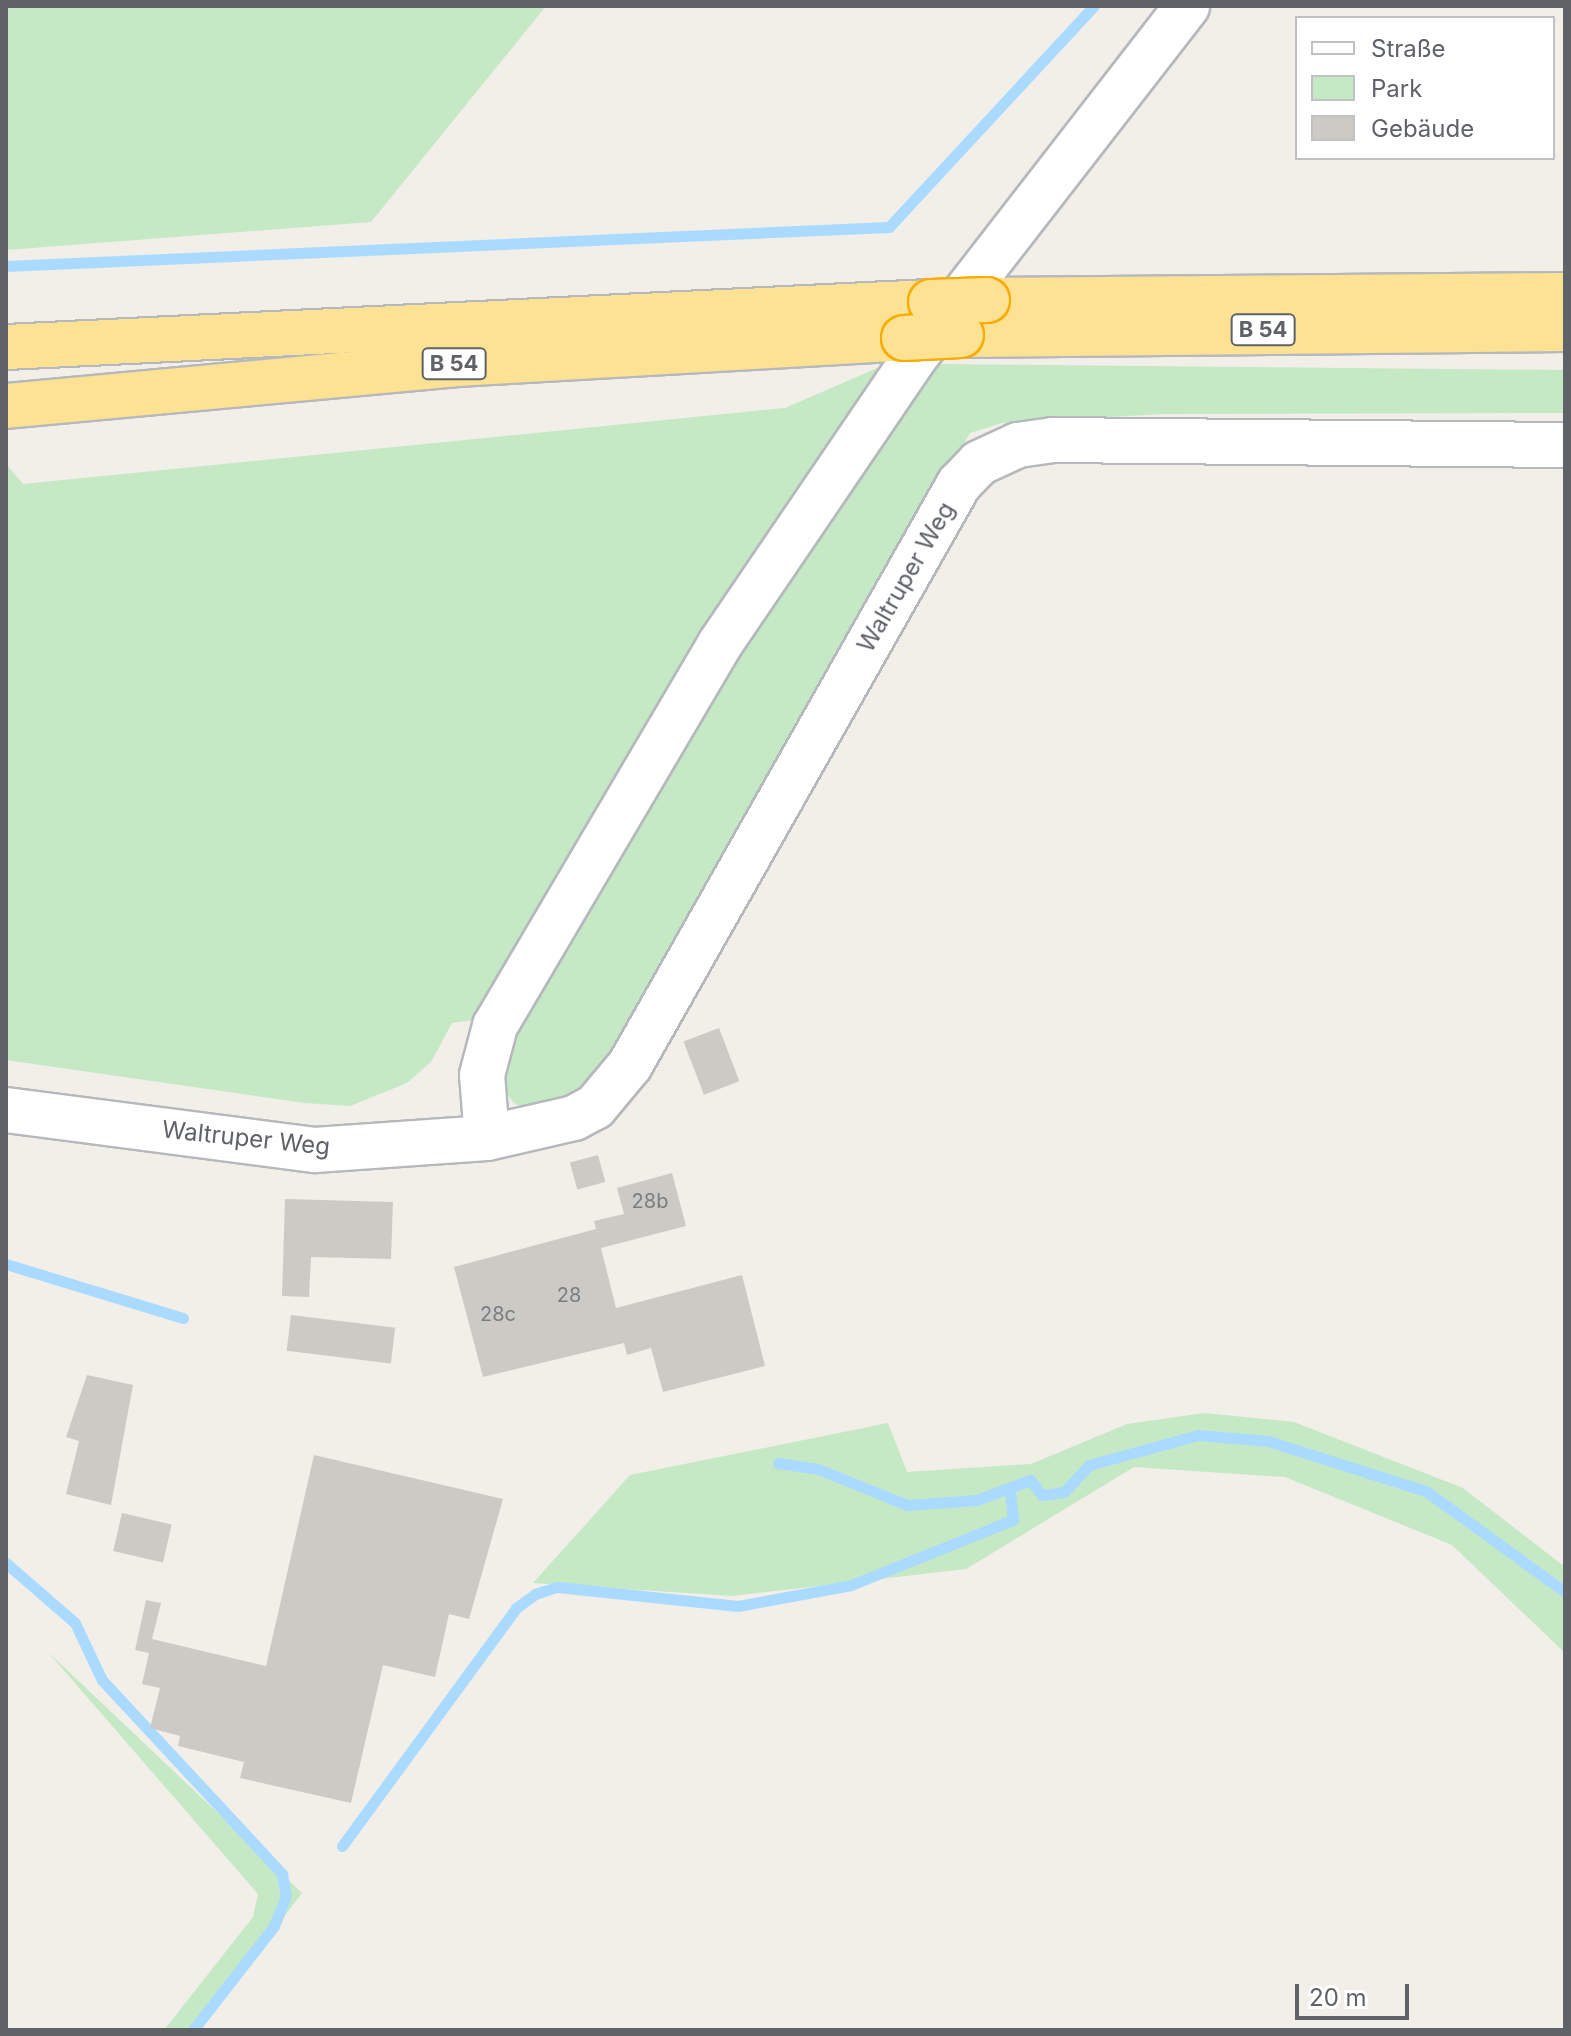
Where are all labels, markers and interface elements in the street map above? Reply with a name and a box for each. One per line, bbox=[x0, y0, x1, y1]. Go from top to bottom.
legend bbox=[1295, 16, 1555, 160]
text: Straße bbox=[1371, 34, 1446, 63]
text: Park bbox=[1371, 74, 1422, 103]
text: Gebäude bbox=[1371, 114, 1474, 143]
road number: B 54 bbox=[1229, 312, 1297, 348]
road number: B 54 bbox=[420, 346, 488, 382]
street label: Waltruper Weg bbox=[851, 497, 961, 657]
street label: Waltruper Weg bbox=[161, 1115, 331, 1161]
house number: 28b bbox=[632, 1189, 668, 1213]
house number: 28 bbox=[557, 1283, 581, 1307]
house number: 28c bbox=[480, 1302, 516, 1326]
scale bar bbox=[1299, 1968, 1413, 2018]
text: 20 m bbox=[1309, 1983, 1367, 2012]

